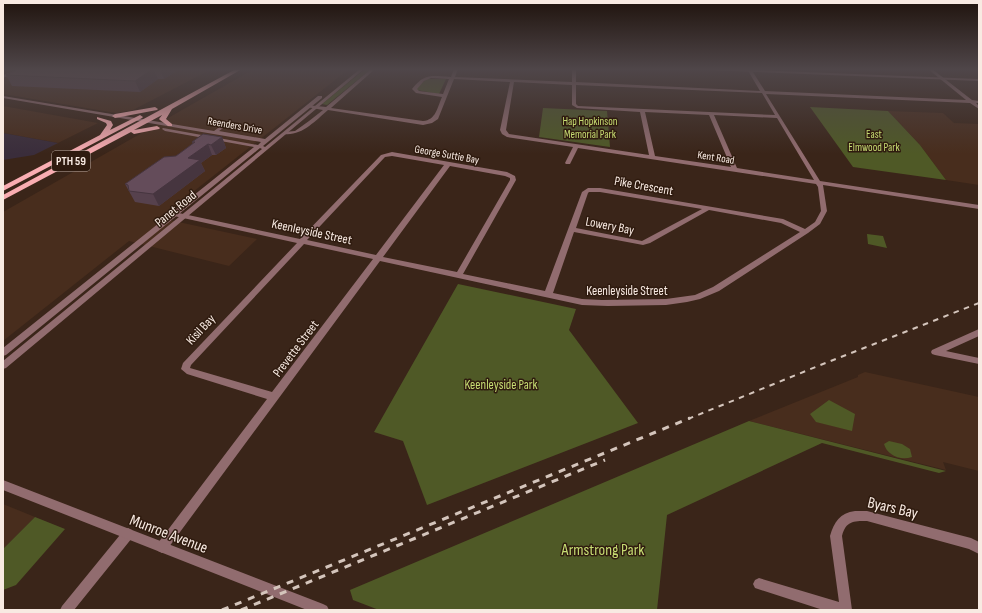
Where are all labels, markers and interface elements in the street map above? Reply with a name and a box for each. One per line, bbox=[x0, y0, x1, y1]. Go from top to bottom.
street label: Reenders Drive bbox=[206, 114, 263, 137]
park label: Hap Hopkinson Memorial Park bbox=[562, 115, 618, 141]
park label: East Elmwood Park bbox=[848, 128, 900, 154]
street label: George Suttie Bay bbox=[414, 142, 481, 167]
street label: Kent Road bbox=[696, 148, 736, 167]
road number: PTH 59 bbox=[52, 151, 90, 171]
street label: Pike Crescent bbox=[613, 173, 675, 199]
street label: Panet Road bbox=[152, 187, 200, 230]
street label: Lowery Bay bbox=[584, 213, 635, 239]
street label: Keenleyside Street bbox=[270, 216, 353, 248]
street label: Keenleyside Street bbox=[586, 283, 668, 299]
street label: Kisil Bay bbox=[183, 311, 219, 348]
street label: Prevette Street bbox=[269, 317, 322, 380]
park label: Keenleyside Park bbox=[464, 377, 538, 393]
street label: Byars Bay bbox=[866, 493, 920, 523]
street label: Munroe Avenue bbox=[127, 511, 210, 558]
park label: Armstrong Park bbox=[561, 541, 644, 560]

